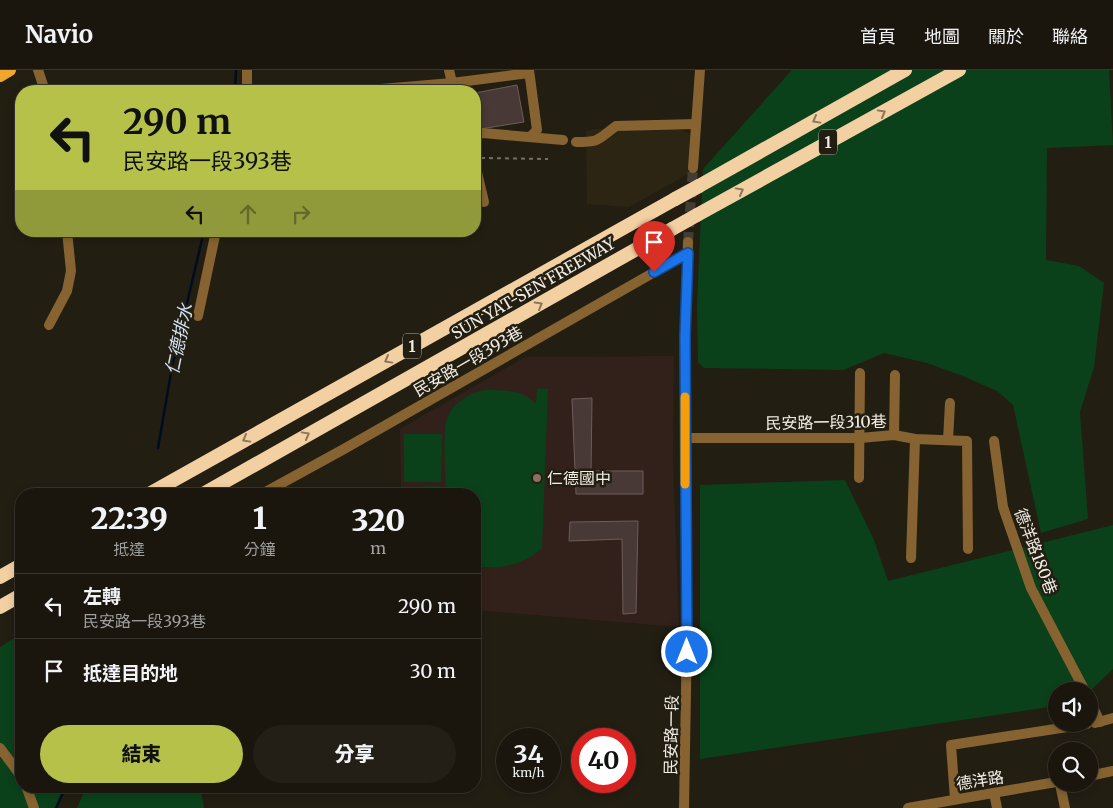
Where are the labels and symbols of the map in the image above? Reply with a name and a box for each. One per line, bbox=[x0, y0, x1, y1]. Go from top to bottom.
one-way arrow bbox=[877, 109, 886, 119]
one-way arrow bbox=[813, 114, 822, 124]
road number: 1 bbox=[819, 130, 837, 154]
one-way arrow bbox=[735, 187, 744, 197]
pin bbox=[633, 221, 675, 272]
street label: SUN YAT-SEN FREEWAY bbox=[447, 232, 619, 343]
water label: 仁德排水 bbox=[160, 300, 198, 377]
one-way arrow bbox=[534, 301, 543, 311]
street label: 民安路一段393巷 bbox=[410, 322, 526, 400]
road number: 1 bbox=[403, 334, 421, 358]
one-way arrow bbox=[384, 353, 393, 363]
street label: 民安路一段310巷 bbox=[765, 411, 887, 433]
one-way arrow bbox=[301, 432, 310, 442]
one-way arrow bbox=[242, 433, 251, 443]
place label: 仁德國中 bbox=[547, 468, 611, 488]
marker: 仁德國中 bbox=[531, 472, 543, 484]
street label: 德洋路180巷 bbox=[1010, 505, 1062, 597]
position arrow bbox=[660, 625, 712, 677]
street label: 民安路一段 bbox=[660, 695, 682, 775]
speed limit sign: 40 bbox=[571, 728, 636, 793]
street label: 德洋路 bbox=[955, 766, 1005, 794]

